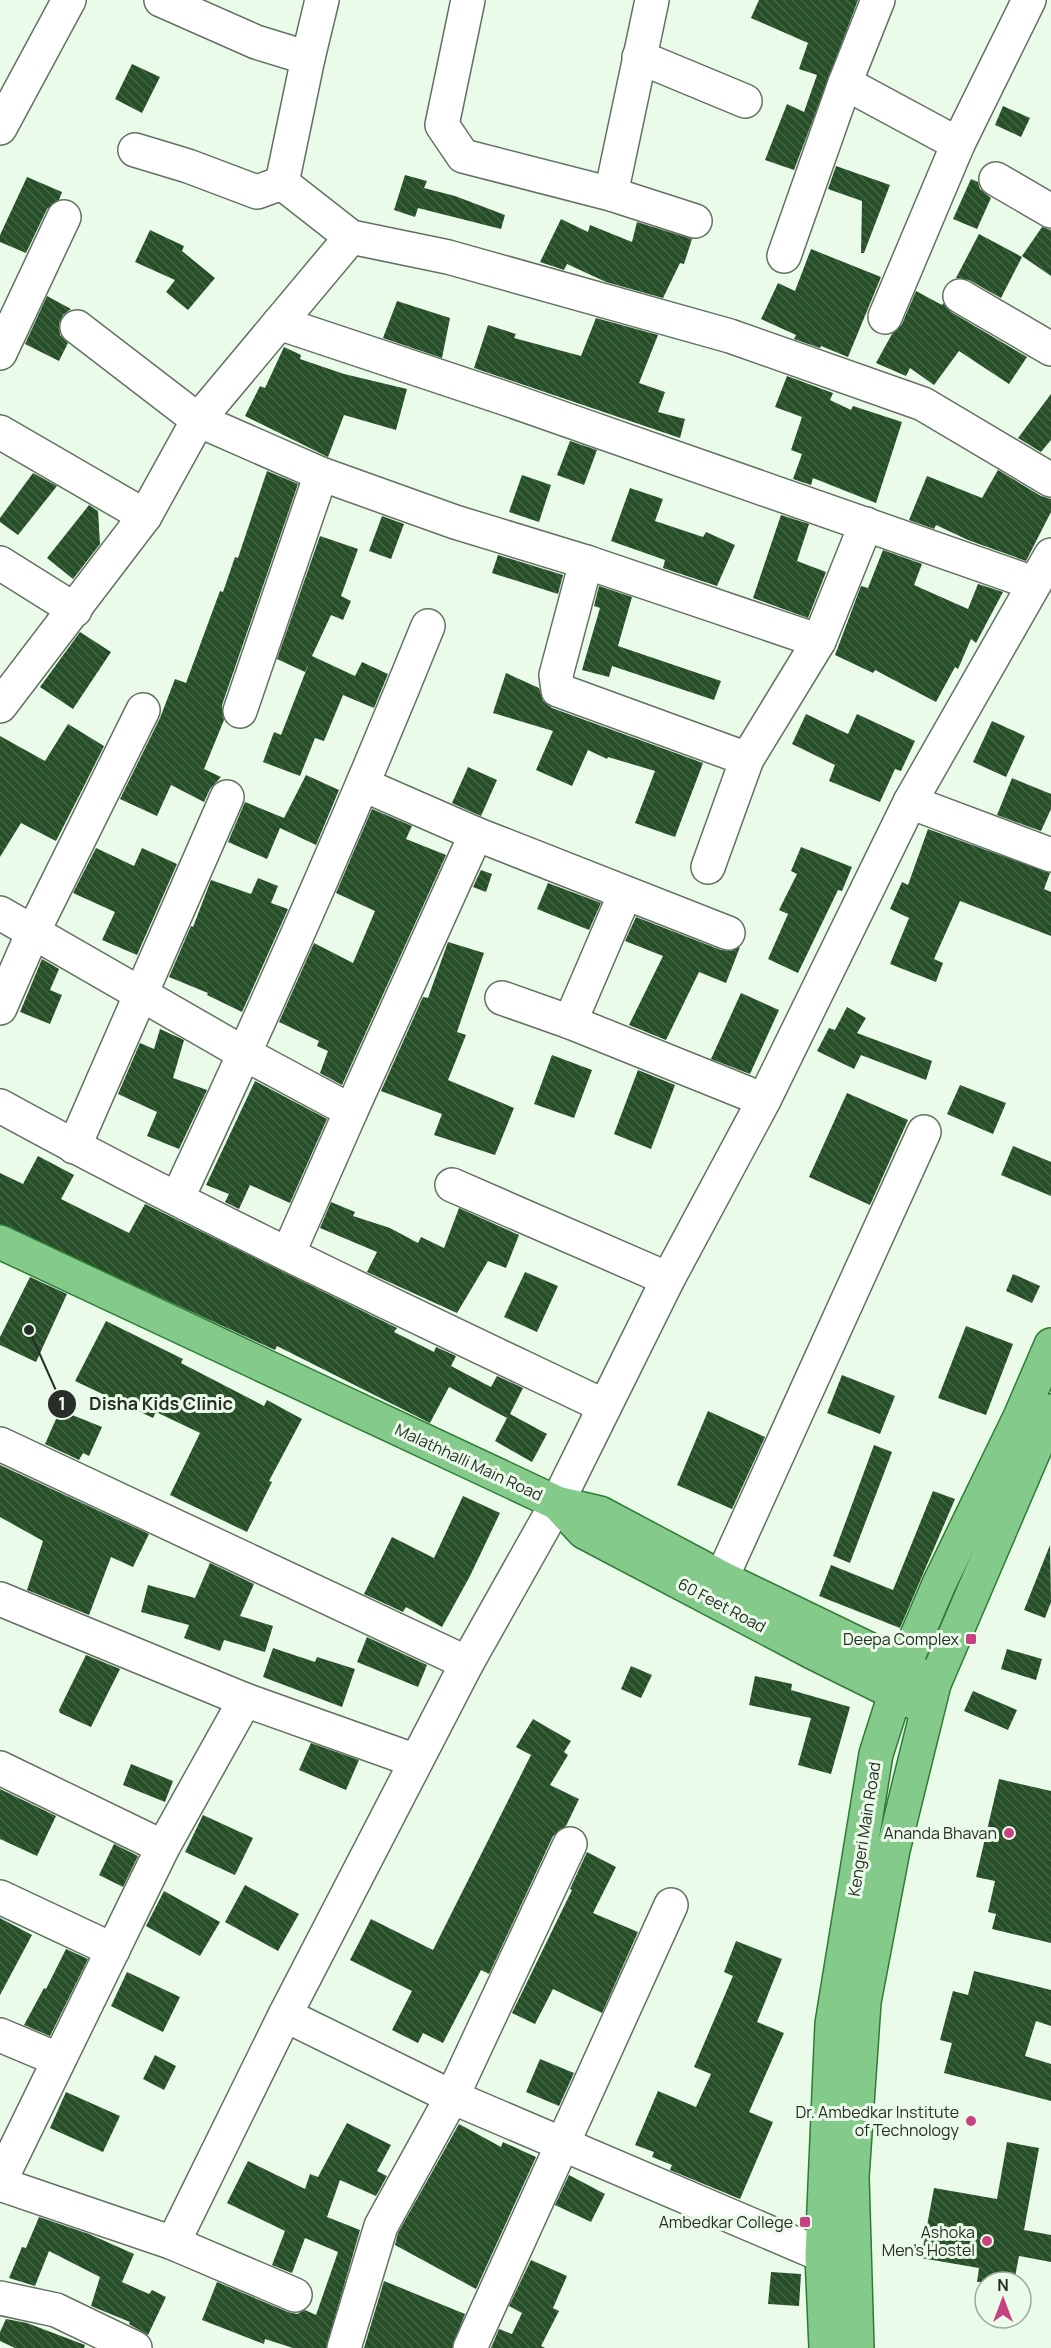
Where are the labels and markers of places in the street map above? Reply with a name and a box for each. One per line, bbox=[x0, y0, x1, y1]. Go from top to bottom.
callout: Disha Kids Clinic bbox=[47, 1386, 244, 1422]
place label: Deepa Complex bbox=[843, 1628, 960, 1650]
marker: Deepa Complex bbox=[964, 1632, 978, 1646]
place label: Ananda Bhavan bbox=[884, 1822, 997, 1844]
marker: Ananda Bhavan bbox=[1002, 1826, 1016, 1840]
place label: Dr. Ambedkar Institute of Technology bbox=[796, 2101, 960, 2141]
marker: Dr. Ambedkar Institute of Technology bbox=[964, 2114, 978, 2128]
place label: Ambedkar College bbox=[659, 2211, 793, 2233]
marker: Ambedkar College bbox=[798, 2215, 812, 2229]
place label: Ashoka Men's Hostel bbox=[882, 2221, 975, 2261]
marker: Ashoka Men's Hostel bbox=[980, 2234, 994, 2248]

